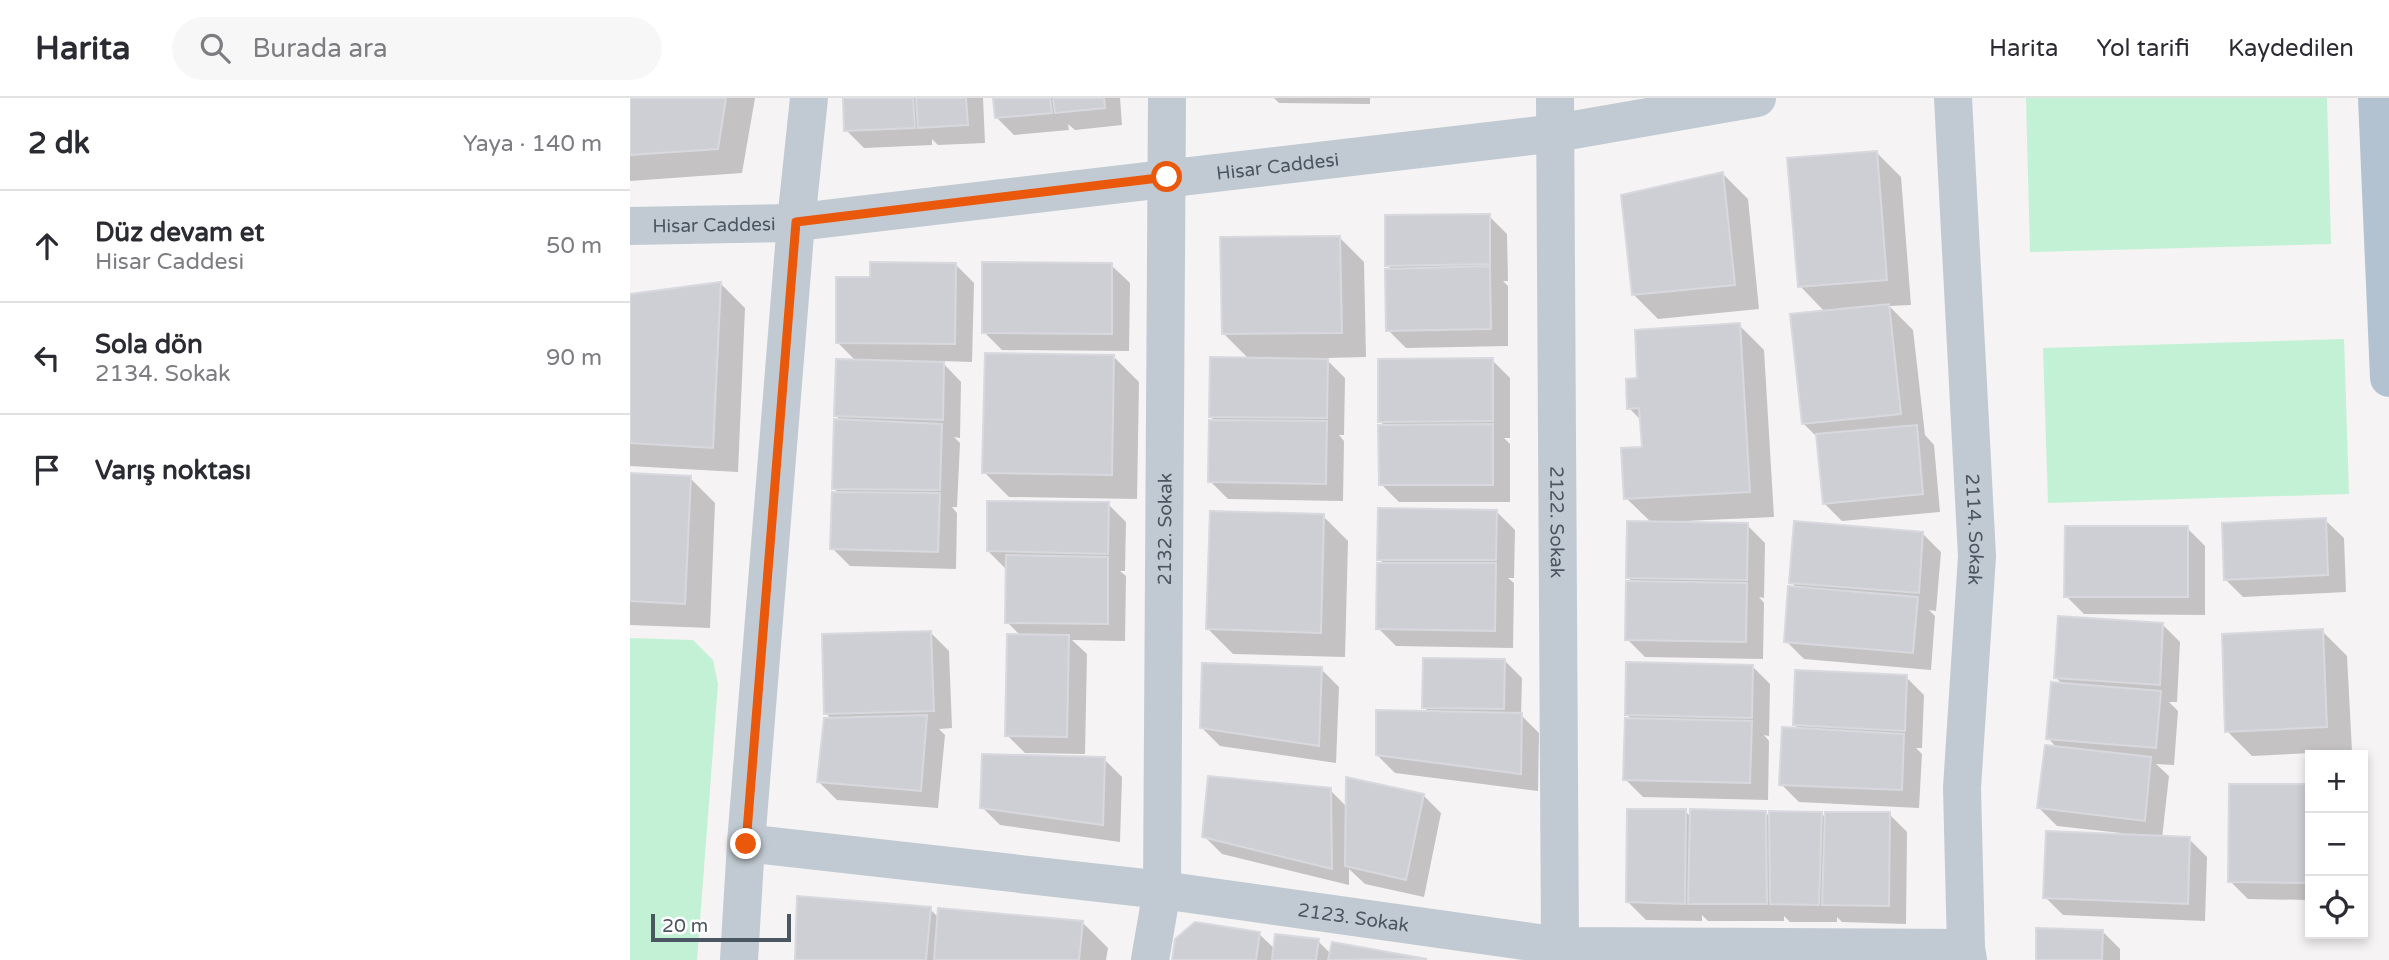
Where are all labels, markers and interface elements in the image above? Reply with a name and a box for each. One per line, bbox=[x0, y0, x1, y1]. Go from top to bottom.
search box bbox=[172, 17, 662, 80]
text: Harita bbox=[35, 29, 130, 68]
icon: search bbox=[196, 29, 234, 67]
text: Burada ara bbox=[252, 33, 388, 64]
text: Harita bbox=[1989, 34, 2058, 63]
text: Yol tarifi bbox=[2096, 34, 2190, 63]
text: Kaydedilen bbox=[2228, 34, 2354, 63]
text: 2 dk bbox=[28, 125, 90, 162]
text: Yaya · 140 m bbox=[463, 130, 602, 158]
street label: Hisar Caddesi bbox=[1215, 149, 1340, 185]
route start bbox=[1151, 161, 1182, 192]
street label: Hisar Caddesi bbox=[652, 213, 776, 238]
text: Düz devam et bbox=[95, 217, 264, 248]
icon: ahead bbox=[28, 227, 66, 265]
text: 50 m bbox=[546, 232, 602, 260]
text: Hisar Caddesi bbox=[95, 248, 244, 276]
text: Sola dön bbox=[95, 329, 203, 360]
icon: left bbox=[28, 339, 66, 377]
text: 90 m bbox=[546, 344, 602, 372]
text: 2134. Sokak bbox=[95, 360, 231, 388]
icon: arrive bbox=[28, 451, 66, 489]
text: Varış noktası bbox=[95, 455, 251, 486]
street label: 2122. Sokak bbox=[1545, 466, 1568, 578]
street label: 2132. Sokak bbox=[1154, 473, 1177, 585]
street label: 2114. Sokak bbox=[1961, 473, 1987, 586]
map controls bbox=[2305, 750, 2368, 939]
button: + bbox=[2305, 750, 2368, 813]
button: − bbox=[2305, 813, 2368, 876]
route end bbox=[730, 828, 761, 859]
button: locate bbox=[2305, 876, 2368, 939]
street label: 2123. Sokak bbox=[1296, 899, 1410, 937]
scale bar bbox=[651, 911, 791, 943]
text: 20 m bbox=[662, 915, 708, 937]

